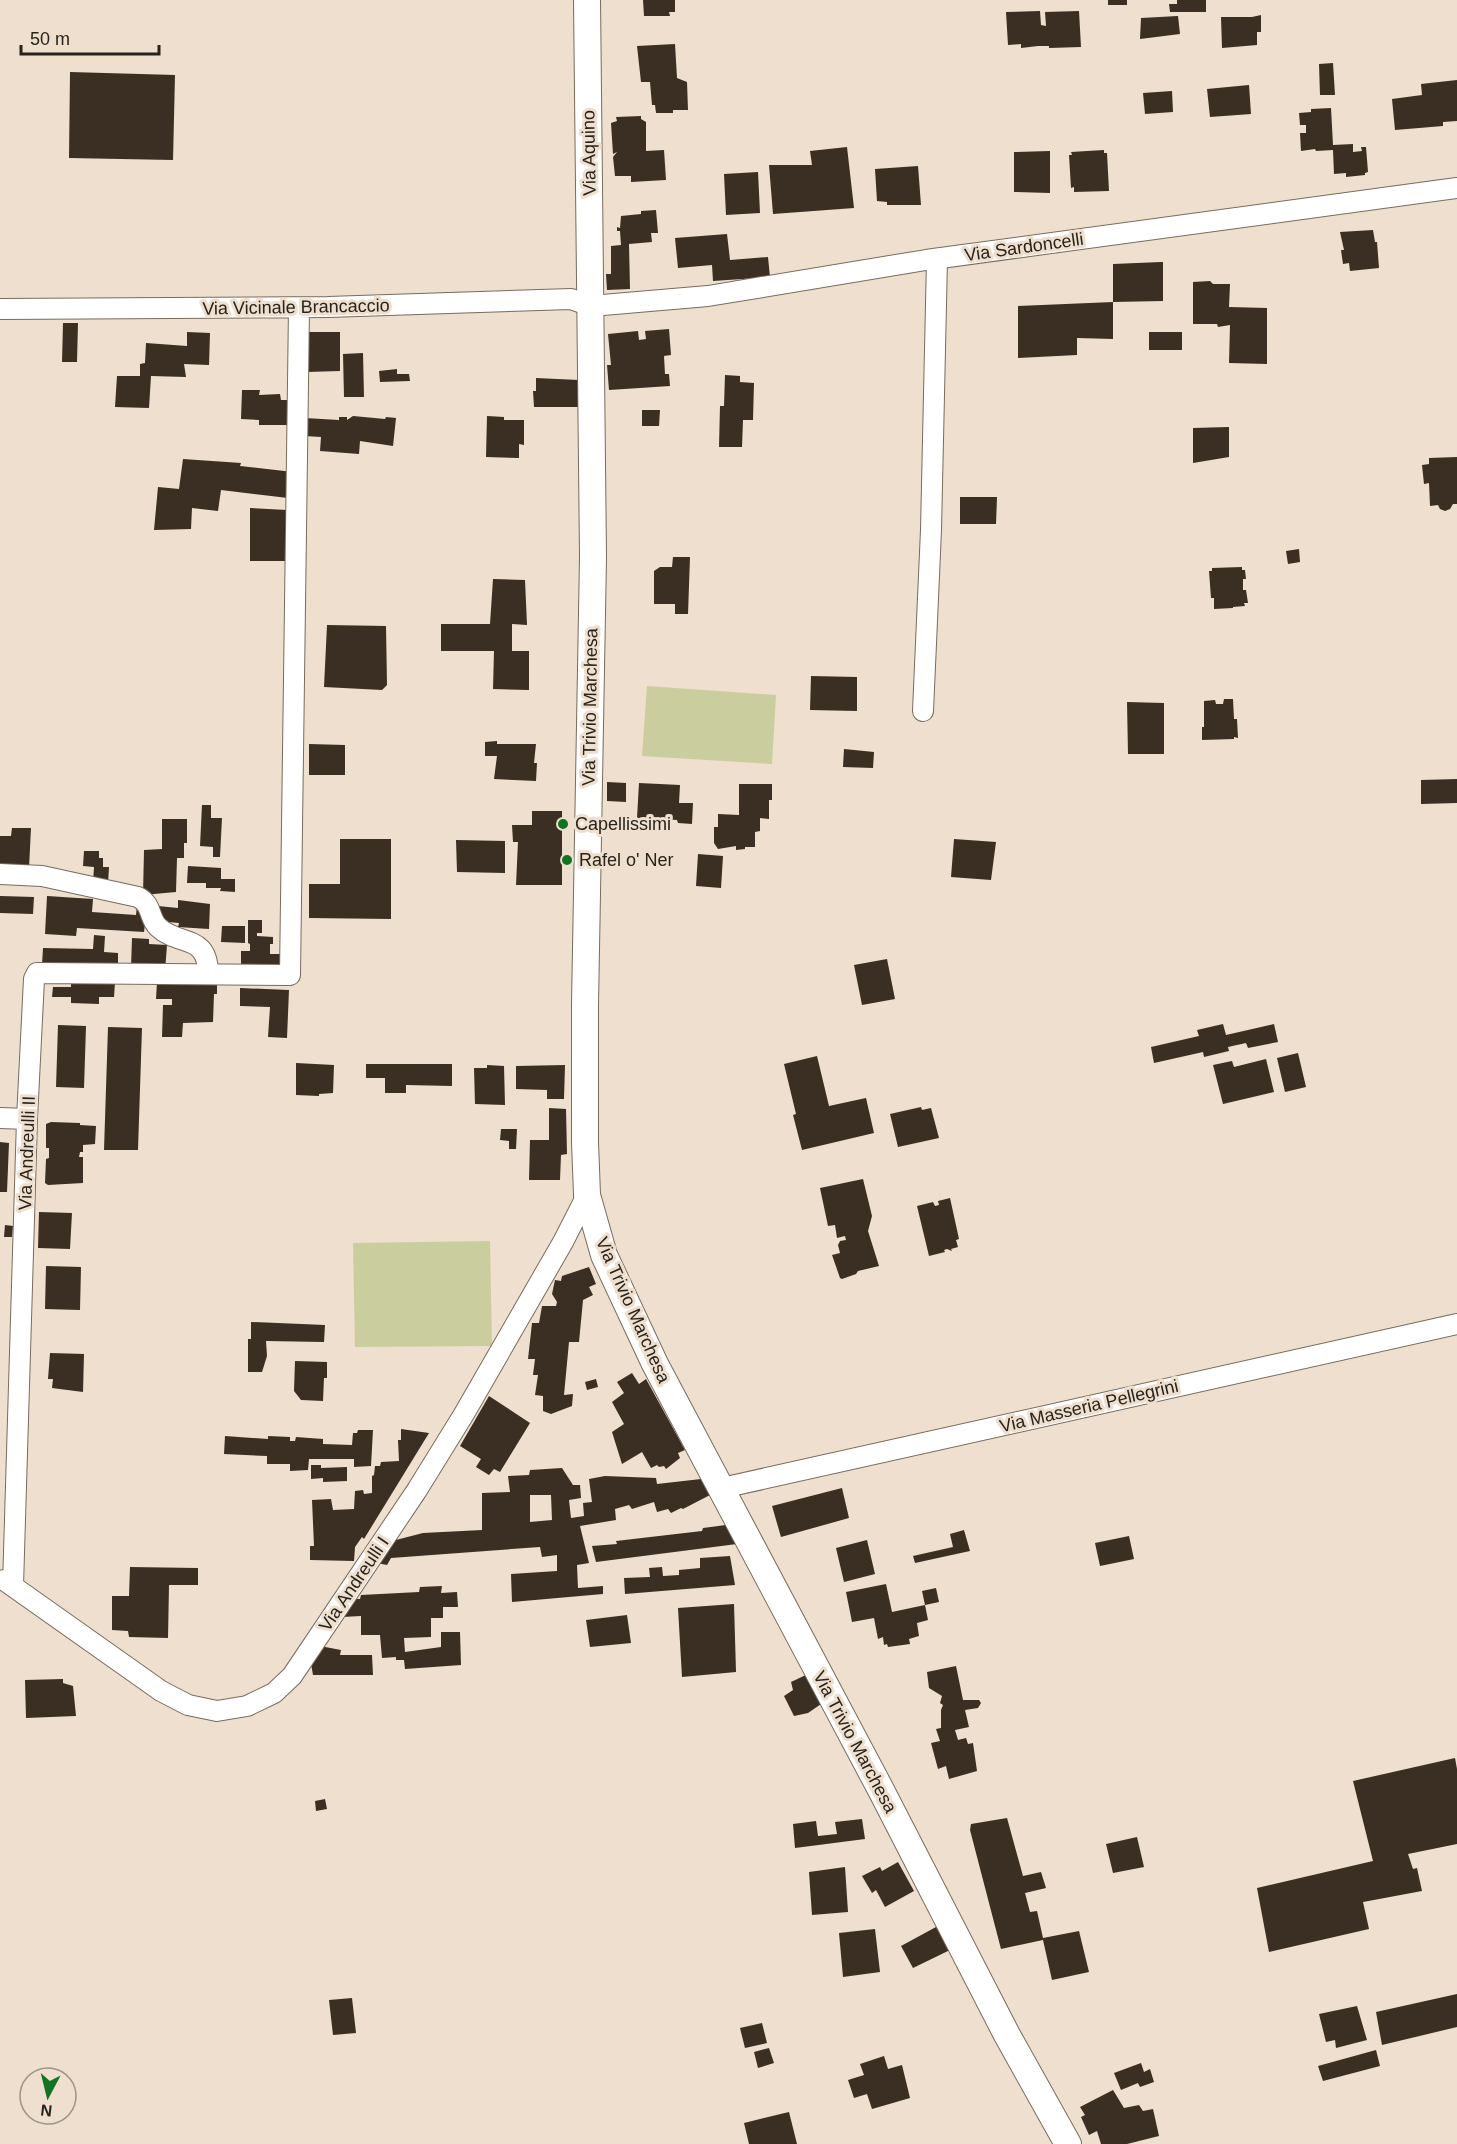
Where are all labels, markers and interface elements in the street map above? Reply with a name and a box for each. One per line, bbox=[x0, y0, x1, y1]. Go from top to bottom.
scale bar bbox=[21, 18, 159, 56]
text: 50 m bbox=[30, 29, 70, 49]
street label: Via Aquino bbox=[578, 110, 600, 196]
street label: Via Sardoncelli bbox=[963, 229, 1085, 265]
street label: Via Vicinale Brancaccio bbox=[202, 295, 390, 319]
street label: Via Trivio Marchesa bbox=[579, 627, 601, 786]
place label: Capellissimi bbox=[575, 814, 671, 834]
marker: Capellissimi bbox=[556, 817, 570, 831]
place label: Rafel o' Ner bbox=[579, 850, 673, 870]
marker: Rafel o' Ner bbox=[560, 853, 574, 867]
street label: Via Andreulli II bbox=[15, 1095, 39, 1211]
street label: Via Trivio Marchesa bbox=[592, 1234, 675, 1387]
street label: Via Masseria Pellegrini bbox=[998, 1376, 1180, 1436]
street label: Via Andreulli I bbox=[315, 1533, 393, 1635]
street label: Via Trivio Marchesa bbox=[809, 1668, 901, 1817]
north arrow bbox=[18, 2066, 78, 2126]
text: N bbox=[39, 2101, 53, 2120]

